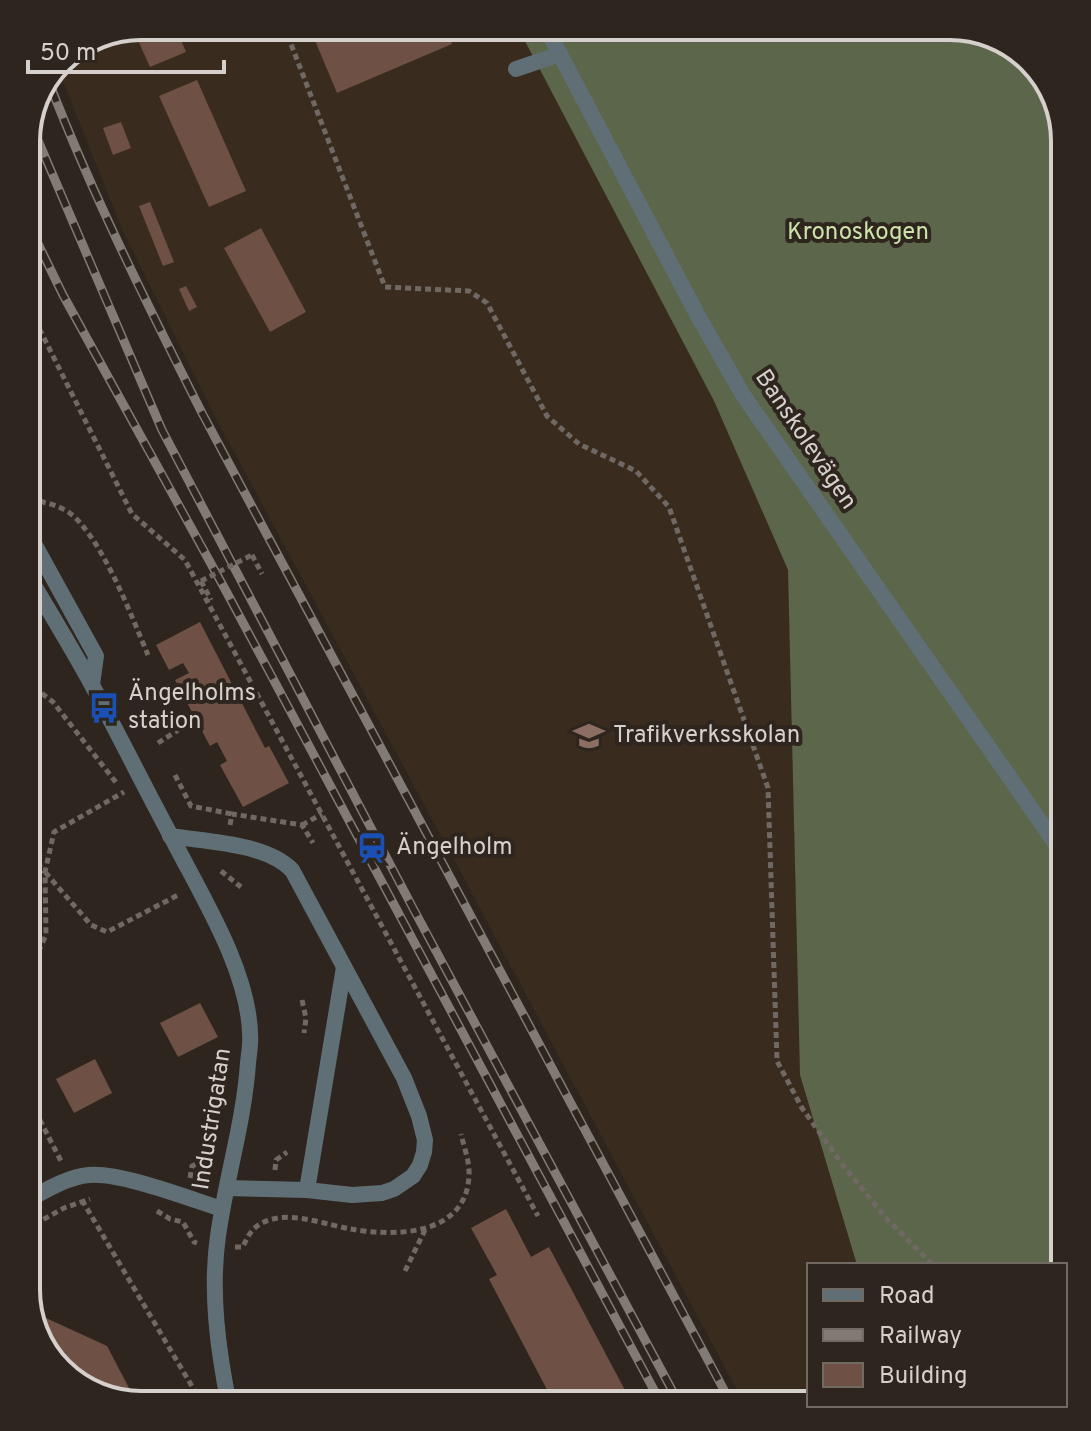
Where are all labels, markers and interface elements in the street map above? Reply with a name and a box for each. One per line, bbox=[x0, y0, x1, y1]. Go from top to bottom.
scale bar bbox=[28, 24, 224, 74]
text: 50 m bbox=[40, 39, 96, 69]
park label: Kronoskogen bbox=[787, 218, 929, 248]
street label: Banskolevägen bbox=[747, 364, 863, 516]
place label: Ängelholms station bbox=[128, 678, 256, 737]
bus stop icon: Ängelholms station bbox=[87, 691, 121, 725]
school or university icon: Trafikverksskolan bbox=[572, 719, 606, 753]
place label: Trafikverksskolan bbox=[613, 721, 800, 751]
station icon: Ängelholm bbox=[355, 831, 389, 865]
place label: Ängelholm bbox=[396, 832, 513, 863]
street label: Industrigatan bbox=[187, 1046, 239, 1192]
legend bbox=[807, 1263, 1067, 1407]
text: Road bbox=[879, 1282, 935, 1312]
text: Railway bbox=[879, 1322, 962, 1352]
text: Building bbox=[879, 1362, 968, 1392]

